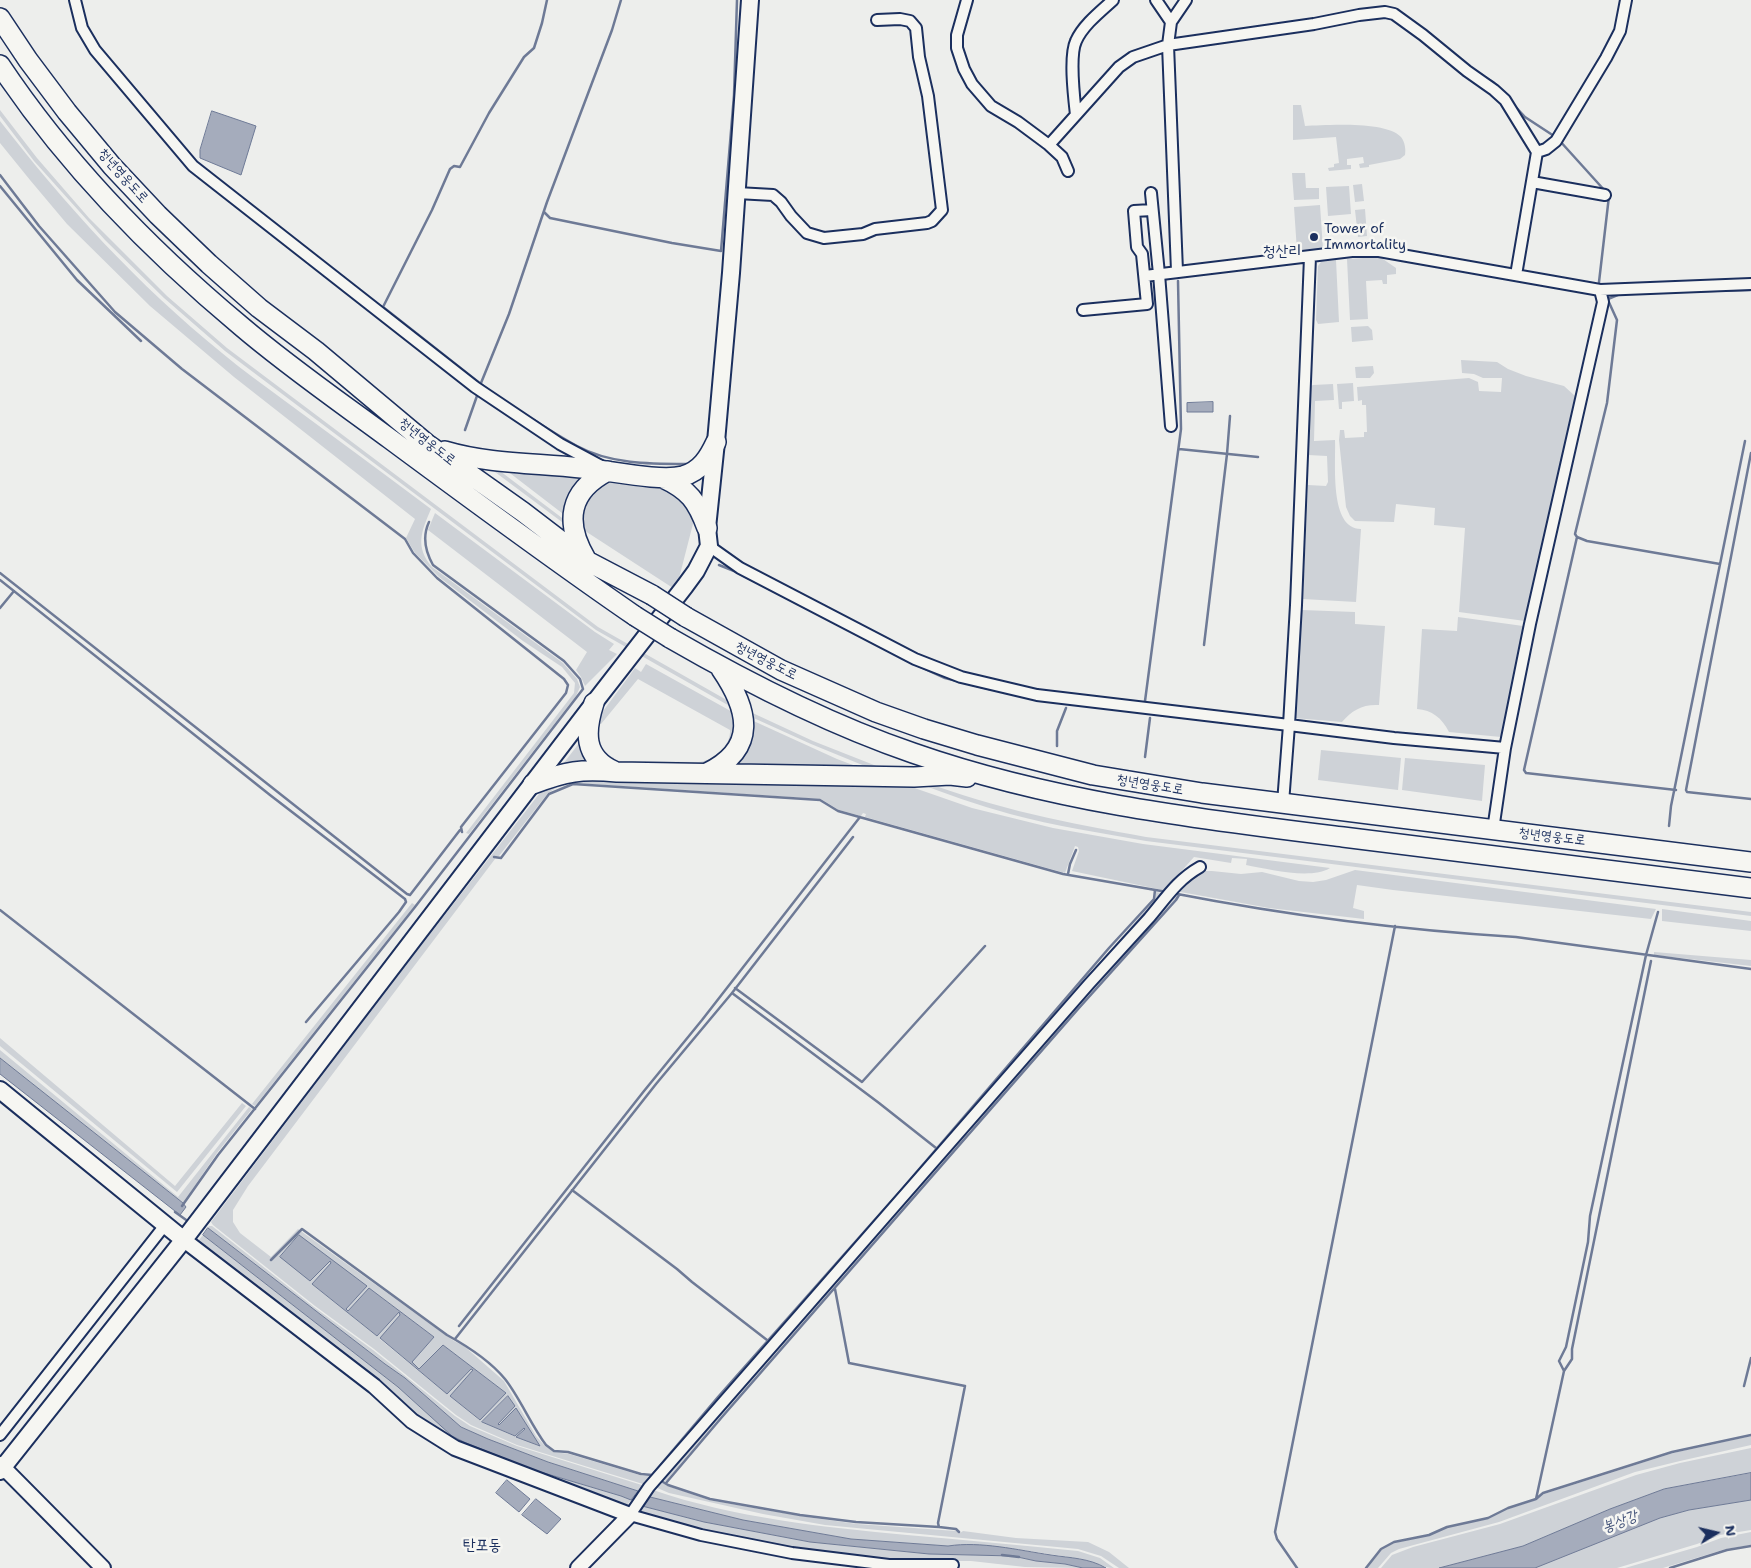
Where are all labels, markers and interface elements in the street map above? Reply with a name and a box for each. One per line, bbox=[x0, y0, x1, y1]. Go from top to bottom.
street label: 청년영웅도로 bbox=[94, 145, 152, 207]
place label: Tower of Immortality bbox=[1324, 221, 1406, 253]
marker: Tower of Immortality bbox=[1308, 231, 1320, 243]
district label: 청산리 bbox=[1263, 242, 1301, 262]
street label: 청년영웅도로 bbox=[395, 415, 459, 469]
street label: 청년영웅도로 bbox=[732, 638, 800, 684]
street label: 청년영웅도로 bbox=[1115, 771, 1185, 799]
street label: 청년영웅도로 bbox=[1517, 825, 1587, 849]
water label: 봉상강 bbox=[1600, 1507, 1640, 1537]
north arrow bbox=[1691, 1508, 1741, 1558]
text: N bbox=[1721, 1524, 1741, 1538]
district label: 탄포동 bbox=[463, 1536, 501, 1556]

